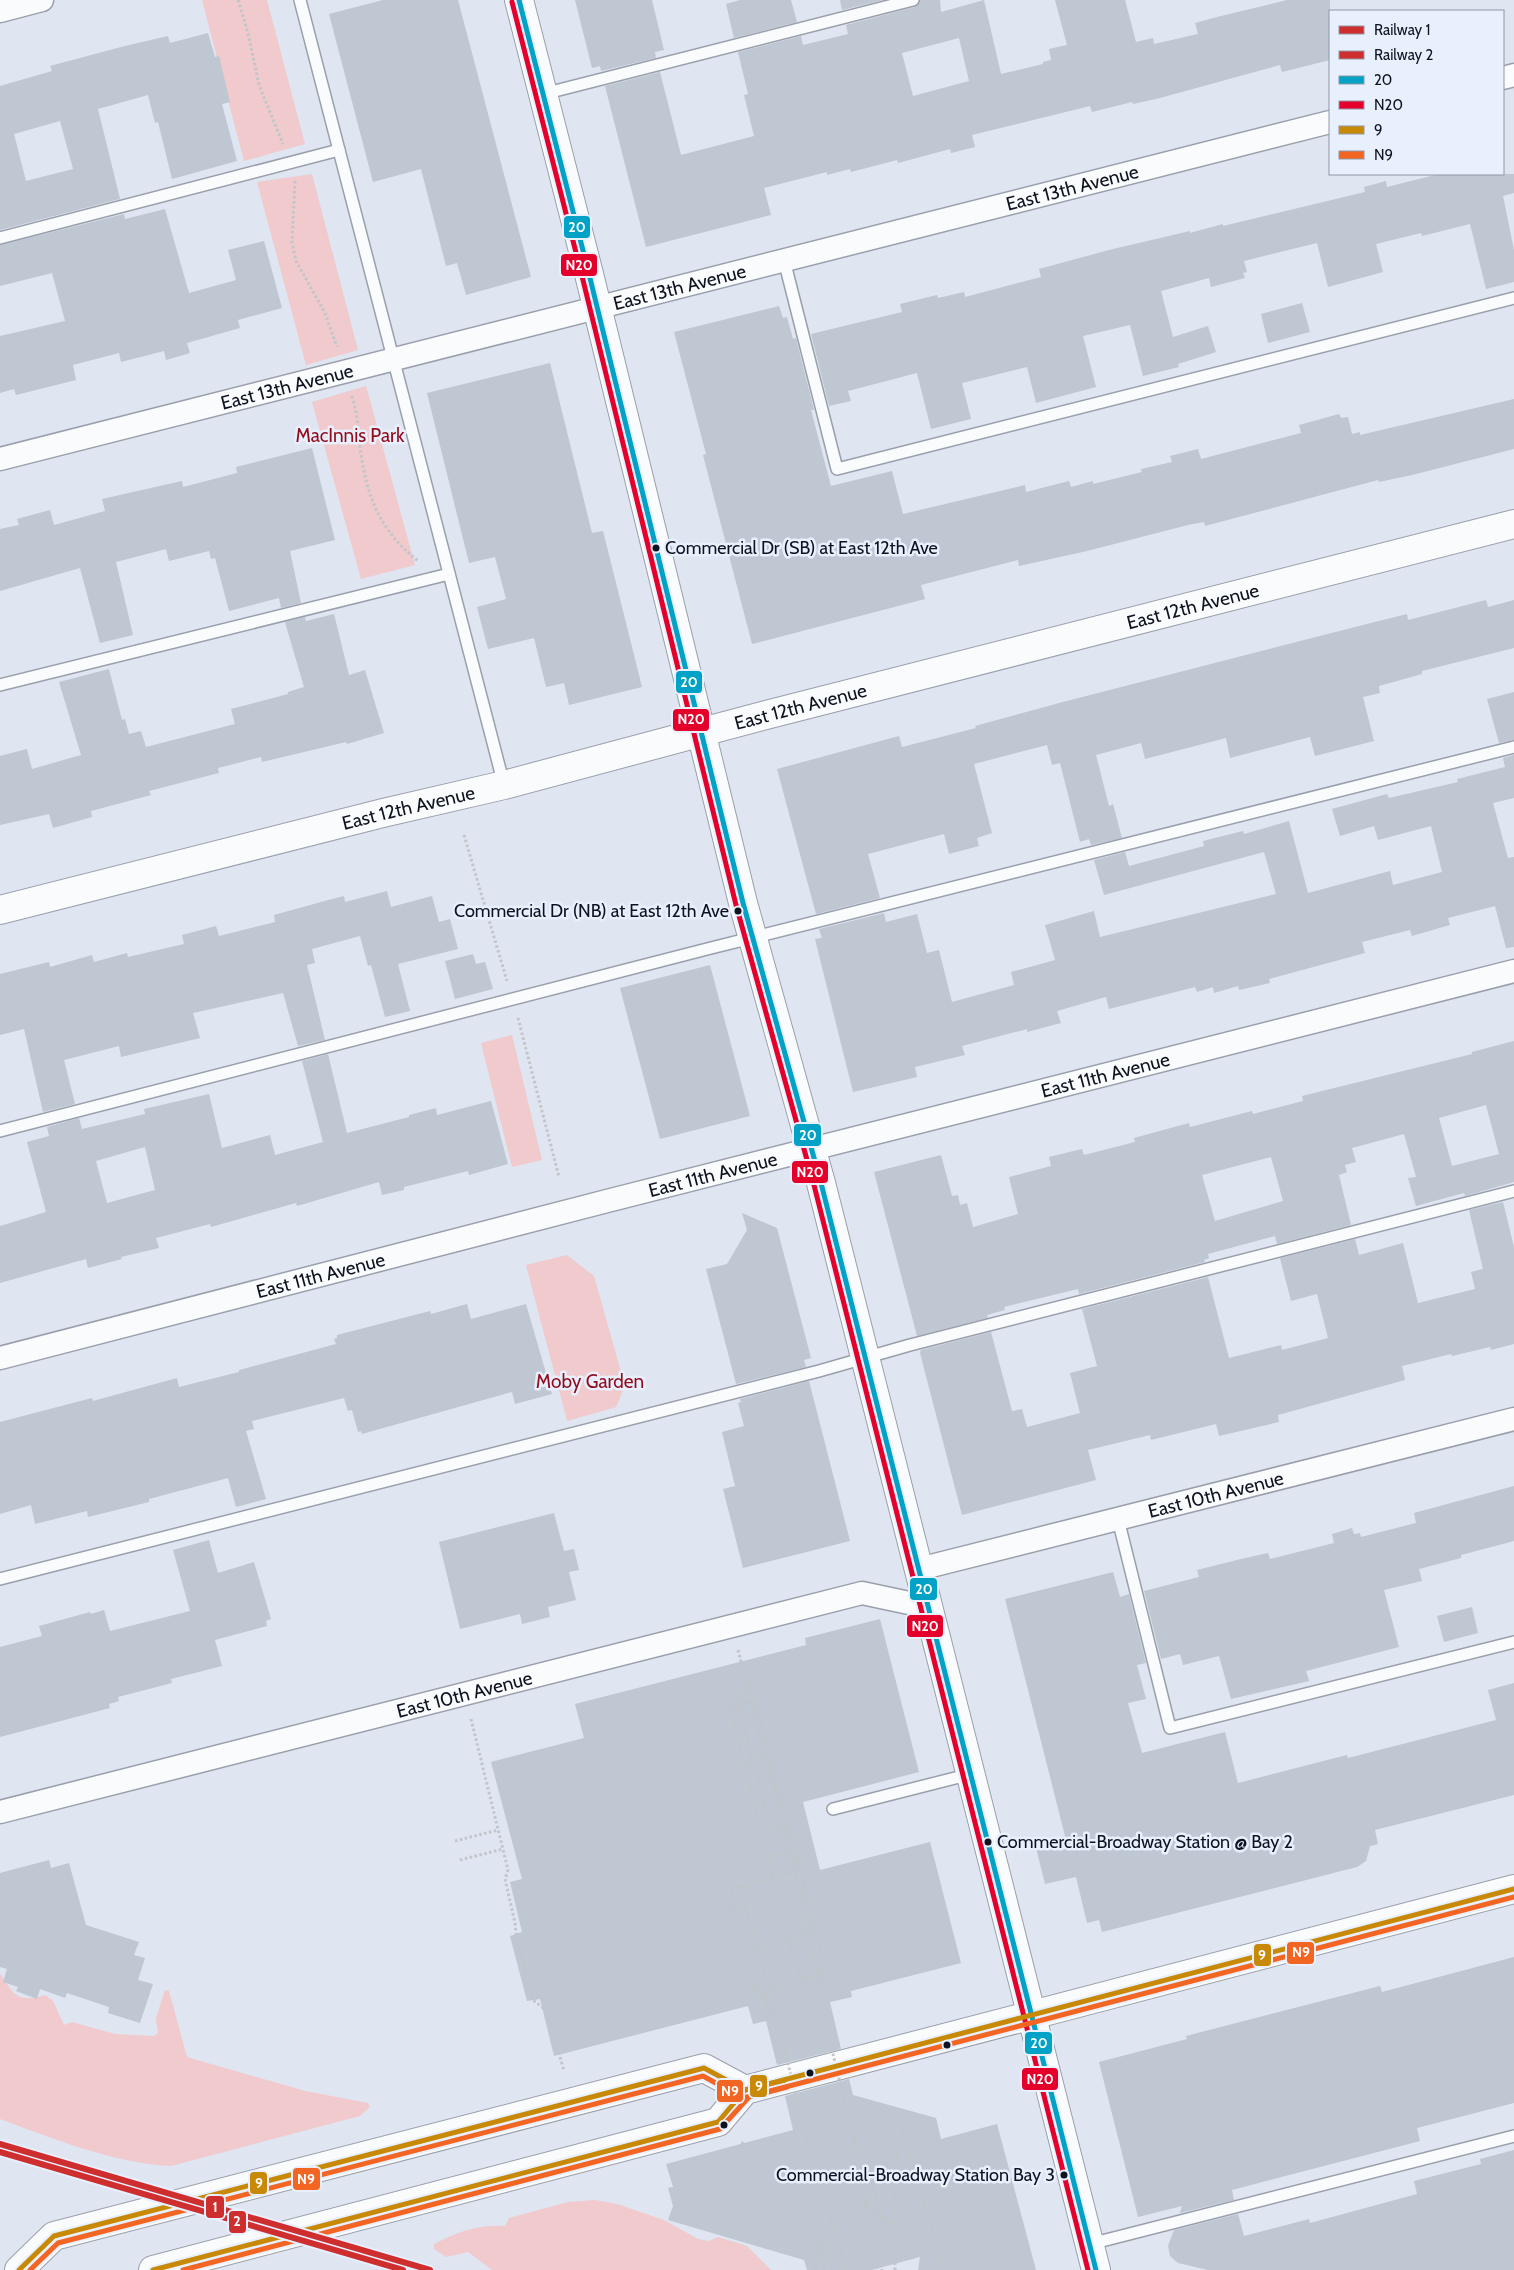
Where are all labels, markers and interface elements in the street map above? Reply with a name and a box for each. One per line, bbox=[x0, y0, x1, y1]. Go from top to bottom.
legend bbox=[1329, 10, 1504, 175]
text: Railway 1 bbox=[1374, 21, 1430, 39]
text: Railway 2 bbox=[1374, 46, 1433, 64]
text: 20 bbox=[1374, 71, 1392, 89]
text: N20 bbox=[1374, 96, 1403, 114]
text: 9 bbox=[1374, 121, 1383, 139]
text: N9 bbox=[1374, 146, 1393, 164]
street label: East 13th Avenue bbox=[1003, 159, 1141, 215]
line badge: 20 bbox=[563, 215, 591, 239]
text: 20 bbox=[568, 218, 586, 236]
line badge: N20 bbox=[560, 253, 598, 277]
text: N20 bbox=[565, 256, 593, 274]
street label: East 13th Avenue bbox=[611, 259, 749, 315]
street label: East 13th Avenue bbox=[218, 358, 356, 414]
park label: MacInnis Park bbox=[295, 424, 405, 447]
place label: Commercial Dr (SB) at East 12th Ave bbox=[665, 537, 938, 559]
marker: Commercial Dr (SB) at East 12th Ave bbox=[651, 543, 661, 553]
street label: East 12th Avenue bbox=[1124, 578, 1262, 634]
line badge: 20 bbox=[675, 670, 703, 694]
text: 20 bbox=[680, 673, 698, 691]
street label: East 12th Avenue bbox=[732, 678, 869, 734]
line badge: N20 bbox=[672, 708, 710, 732]
text: N20 bbox=[677, 710, 705, 728]
street label: East 12th Avenue bbox=[340, 781, 477, 834]
place label: Commercial Dr (NB) at East 12th Ave bbox=[454, 900, 729, 922]
marker: Commercial Dr (NB) at East 12th Ave bbox=[733, 906, 743, 916]
street label: East 11th Avenue bbox=[1038, 1047, 1172, 1102]
line badge: 20 bbox=[793, 1123, 822, 1147]
text: 20 bbox=[799, 1126, 817, 1144]
street label: East 11th Avenue bbox=[646, 1147, 780, 1202]
line badge: N20 bbox=[791, 1160, 829, 1184]
text: N20 bbox=[796, 1163, 824, 1181]
street label: East 11th Avenue bbox=[254, 1247, 387, 1303]
park label: Moby Garden bbox=[536, 1370, 644, 1393]
street label: East 10th Avenue bbox=[1146, 1466, 1286, 1522]
line badge: 20 bbox=[909, 1577, 938, 1601]
text: 20 bbox=[915, 1580, 933, 1598]
line badge: N20 bbox=[906, 1614, 944, 1638]
text: N20 bbox=[911, 1617, 939, 1635]
street label: East 10th Avenue bbox=[394, 1666, 535, 1722]
place label: Commercial-Broadway Station @ Bay 2 bbox=[997, 1831, 1293, 1853]
marker: Commercial-Broadway Station @ Bay 2 bbox=[983, 1837, 993, 1847]
line badge: N9 bbox=[1286, 1941, 1315, 1965]
line badge: 9 bbox=[1253, 1943, 1272, 1967]
text: N9 bbox=[1292, 1943, 1310, 1961]
text: 9 bbox=[1258, 1946, 1266, 1964]
line badge: 20 bbox=[1024, 2031, 1053, 2055]
text: 20 bbox=[1030, 2034, 1048, 2052]
unlabelled marker bbox=[942, 2040, 952, 2050]
line badge: N20 bbox=[1021, 2067, 1059, 2091]
unlabelled marker bbox=[805, 2068, 815, 2078]
text: N20 bbox=[1026, 2070, 1054, 2088]
line badge: 9 bbox=[749, 2074, 768, 2098]
text: 9 bbox=[755, 2077, 763, 2095]
line badge: N9 bbox=[716, 2079, 744, 2103]
text: N9 bbox=[721, 2082, 739, 2100]
unlabelled marker bbox=[719, 2120, 729, 2130]
place label: Commercial-Broadway Station Bay 3 bbox=[776, 2164, 1055, 2186]
line badge: N9 bbox=[292, 2167, 321, 2191]
text: N9 bbox=[297, 2170, 315, 2188]
marker: Commercial-Broadway Station Bay 3 bbox=[1059, 2170, 1069, 2180]
line badge: 9 bbox=[249, 2171, 268, 2195]
text: 9 bbox=[255, 2174, 263, 2192]
line badge: 1 bbox=[205, 2195, 225, 2219]
text: 1 bbox=[212, 2198, 218, 2216]
line badge: 2 bbox=[228, 2210, 247, 2234]
text: 2 bbox=[233, 2212, 241, 2230]

